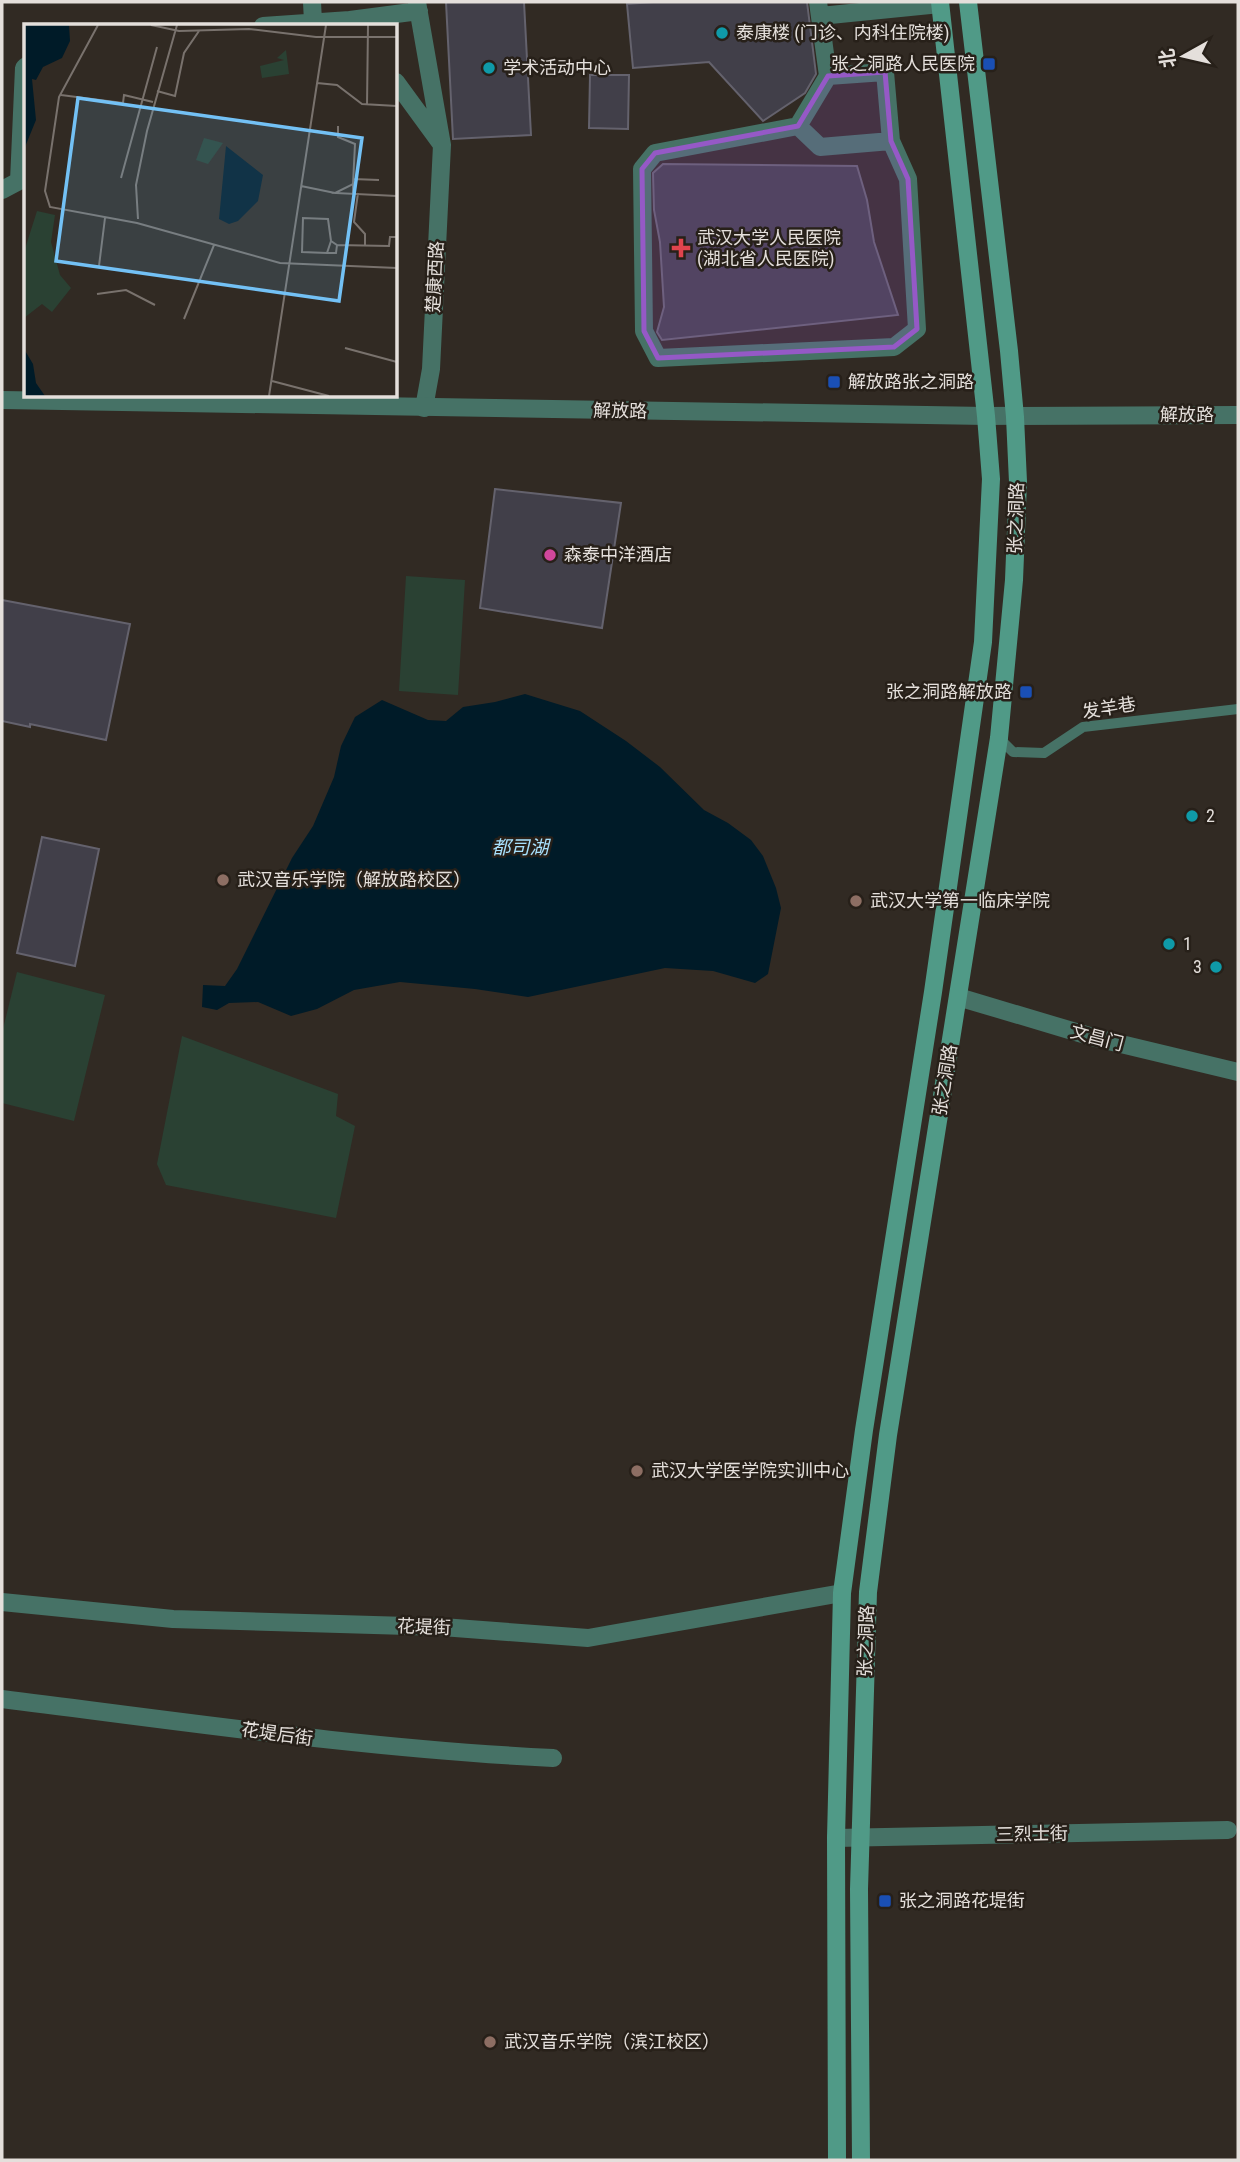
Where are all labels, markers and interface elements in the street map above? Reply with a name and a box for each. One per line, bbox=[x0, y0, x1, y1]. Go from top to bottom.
north arrow bbox=[1149, 21, 1219, 91]
place label: 泰康楼 (门诊、内科住院楼) bbox=[736, 22, 950, 44]
inset map bbox=[24, 24, 397, 397]
marker: 泰康楼 (门诊、内科住院楼) bbox=[714, 25, 730, 41]
text: 北 bbox=[1155, 47, 1180, 69]
place label: 张之洞路人民医院 bbox=[831, 53, 975, 74]
marker: 张之洞路人民医院 bbox=[981, 56, 997, 72]
place label: 学术活动中心 bbox=[503, 57, 611, 78]
marker: 学术活动中心 bbox=[481, 60, 497, 76]
place label: 武汉大学人民医院 (湖北省人民医院) bbox=[697, 227, 841, 270]
marker: 武汉大学人民医院 (湖北省人民医院) bbox=[671, 238, 691, 258]
street label: 楚康西路 bbox=[422, 240, 447, 313]
place label: 解放路张之洞路 bbox=[848, 371, 974, 392]
marker: 解放路张之洞路 bbox=[826, 374, 842, 390]
street label: 解放路 bbox=[593, 400, 647, 421]
street label: 解放路 bbox=[1160, 404, 1214, 425]
street label: 张之洞路 bbox=[1004, 482, 1027, 554]
place label: 森泰中洋酒店 bbox=[564, 544, 672, 565]
marker: 森泰中洋酒店 bbox=[542, 547, 558, 563]
place label: 张之洞路解放路 bbox=[886, 681, 1012, 702]
marker: 张之洞路解放路 bbox=[1018, 684, 1034, 700]
street label: 发羊巷 bbox=[1081, 693, 1137, 722]
place label: 2 bbox=[1206, 805, 1215, 826]
marker: 2 bbox=[1184, 808, 1200, 824]
water label: 都司湖 bbox=[491, 836, 551, 859]
place label: 武汉音乐学院（解放路校区） bbox=[237, 869, 471, 890]
marker: 武汉音乐学院（解放路校区） bbox=[215, 872, 231, 888]
place label: 武汉大学第一临床学院 bbox=[870, 890, 1050, 911]
marker: 武汉大学第一临床学院 bbox=[848, 893, 864, 909]
place label: 1 bbox=[1183, 933, 1192, 954]
marker: 1 bbox=[1161, 936, 1177, 952]
place label: 3 bbox=[1193, 956, 1202, 977]
marker: 3 bbox=[1208, 959, 1224, 975]
street label: 文昌门 bbox=[1068, 1020, 1126, 1055]
street label: 张之洞路 bbox=[929, 1043, 961, 1117]
place label: 武汉大学医学院实训中心 bbox=[651, 1460, 849, 1481]
marker: 武汉大学医学院实训中心 bbox=[629, 1463, 645, 1479]
street label: 张之洞路 bbox=[854, 1605, 877, 1677]
street label: 花堤街 bbox=[397, 1615, 451, 1638]
street label: 花堤后街 bbox=[240, 1718, 314, 1749]
street label: 三烈士街 bbox=[996, 1822, 1068, 1845]
place label: 张之洞路花堤街 bbox=[899, 1890, 1025, 1911]
marker: 张之洞路花堤街 bbox=[877, 1893, 893, 1909]
place label: 武汉音乐学院（滨江校区） bbox=[504, 2031, 720, 2052]
marker: 武汉音乐学院（滨江校区） bbox=[482, 2034, 498, 2050]

